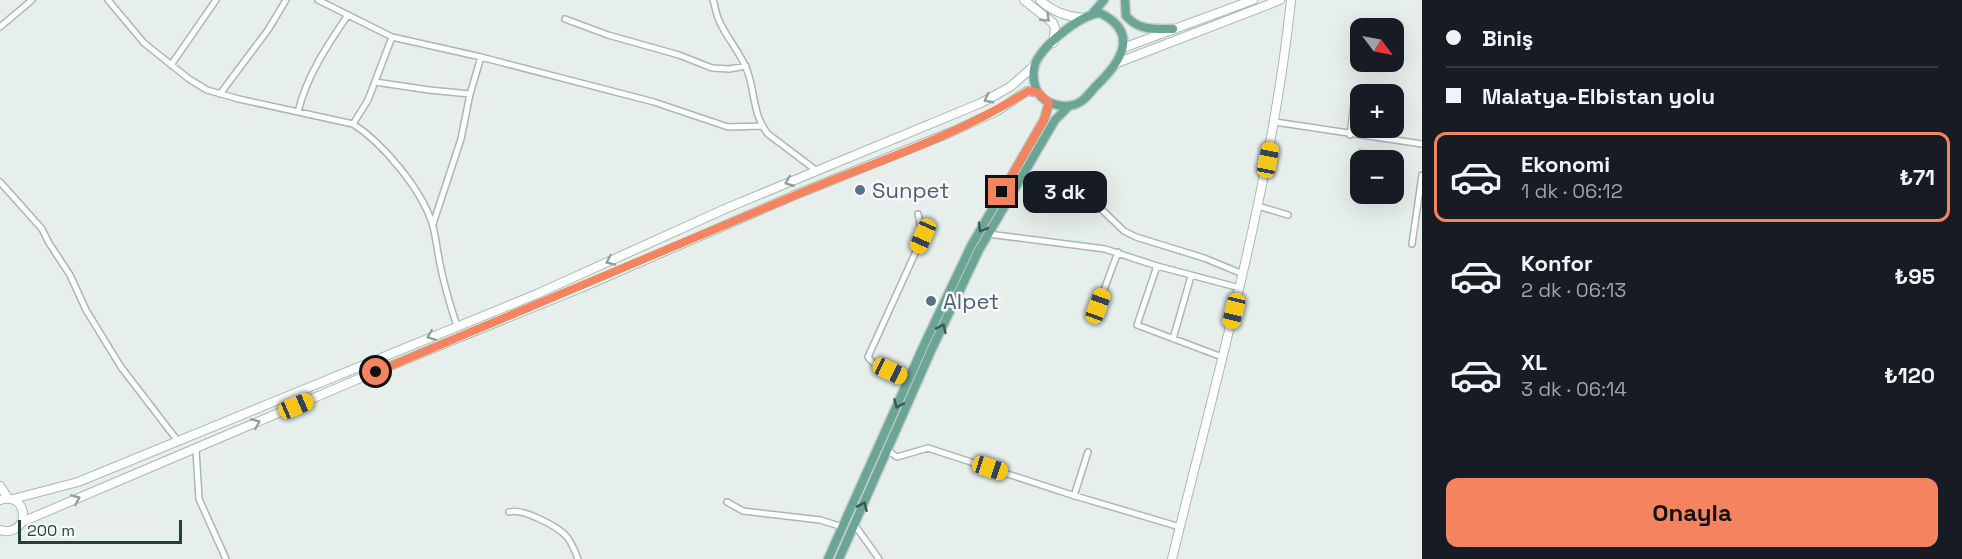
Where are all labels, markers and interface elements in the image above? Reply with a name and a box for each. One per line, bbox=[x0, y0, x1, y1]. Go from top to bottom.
one-way arrow bbox=[1040, 11, 1050, 22]
north arrow bbox=[1350, 18, 1404, 72]
map controls bbox=[1350, 18, 1404, 204]
text: Biniş bbox=[1482, 24, 1533, 52]
text: Malatya-Elbistan yolu bbox=[1482, 82, 1715, 110]
button: + bbox=[1350, 84, 1404, 138]
one-way arrow bbox=[984, 92, 994, 103]
car bbox=[1256, 141, 1280, 179]
button: − bbox=[1350, 150, 1404, 204]
icon: car bbox=[1449, 150, 1503, 204]
text: Ekonomi bbox=[1521, 150, 1610, 178]
text: ₺71 bbox=[1899, 163, 1935, 191]
callout: 3 dk bbox=[1023, 171, 1107, 213]
one-way arrow bbox=[784, 175, 795, 187]
place label: Sunpet bbox=[872, 176, 949, 204]
route end bbox=[988, 178, 1015, 205]
text: 1 dk · 06:12 bbox=[1521, 178, 1623, 204]
text: 3 dk bbox=[1044, 179, 1086, 205]
marker: Sunpet bbox=[853, 183, 867, 197]
car bbox=[907, 216, 939, 256]
one-way arrow bbox=[977, 222, 989, 232]
icon: car bbox=[1449, 249, 1503, 303]
text: Konfor bbox=[1521, 249, 1593, 277]
one-way arrow bbox=[606, 253, 617, 265]
text: ₺95 bbox=[1895, 262, 1935, 290]
text: 2 dk · 06:13 bbox=[1521, 277, 1626, 303]
car bbox=[1083, 286, 1113, 326]
place label: Alpet bbox=[943, 287, 999, 315]
car bbox=[1221, 291, 1247, 331]
marker: Alpet bbox=[924, 294, 938, 308]
one-way arrow bbox=[935, 323, 947, 334]
one-way arrow bbox=[426, 329, 437, 341]
icon: car bbox=[1449, 348, 1503, 402]
text: XL bbox=[1521, 348, 1547, 376]
car bbox=[870, 355, 910, 387]
route start bbox=[362, 358, 389, 385]
text: ₺120 bbox=[1884, 361, 1935, 389]
text: 3 dk · 06:14 bbox=[1521, 376, 1627, 402]
car bbox=[276, 391, 316, 421]
one-way arrow bbox=[893, 397, 905, 408]
one-way arrow bbox=[249, 418, 260, 430]
car bbox=[970, 454, 1010, 482]
button: Onayla bbox=[1446, 478, 1938, 547]
one-way arrow bbox=[70, 494, 81, 506]
one-way arrow bbox=[855, 501, 867, 512]
scale bar bbox=[18, 517, 182, 544]
text: 200 m bbox=[27, 520, 75, 541]

